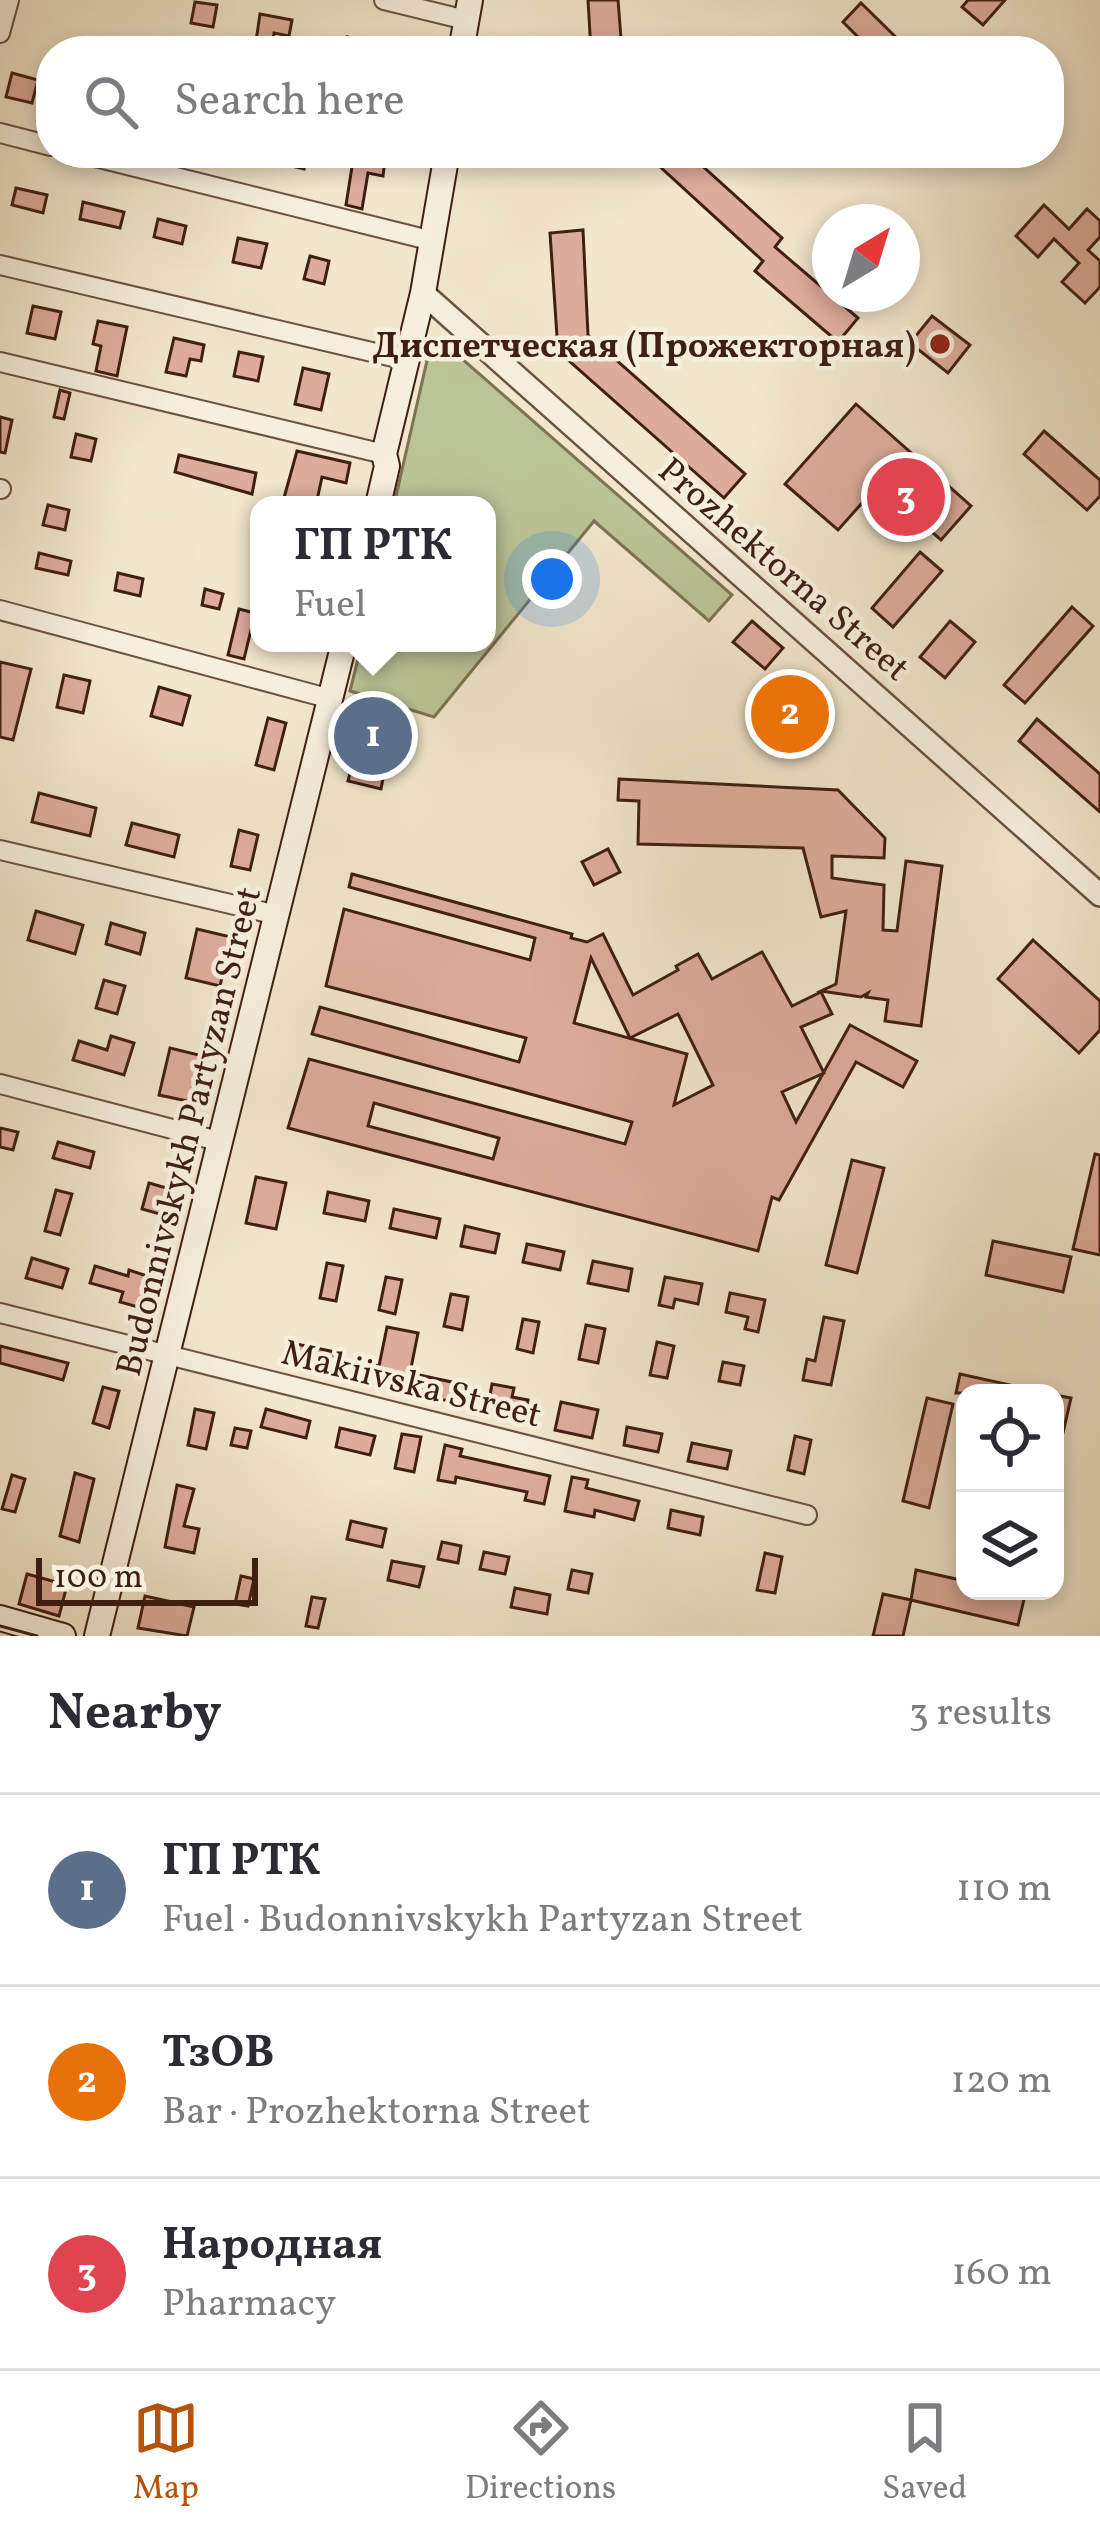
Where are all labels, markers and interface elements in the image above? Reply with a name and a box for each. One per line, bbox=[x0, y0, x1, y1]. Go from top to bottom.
search box bbox=[36, 36, 1064, 168]
icon: search bbox=[78, 69, 144, 135]
text: Search here bbox=[174, 71, 405, 134]
north arrow bbox=[812, 204, 920, 312]
place label: Диспетческая (Прожекторная) bbox=[372, 323, 916, 373]
marker: Диспетческая (Прожекторная) bbox=[927, 331, 953, 357]
street label: Prozhektorna Street bbox=[646, 448, 919, 694]
pin: 3 bbox=[867, 452, 945, 542]
popup bbox=[250, 496, 496, 652]
text: ГП РТК bbox=[294, 516, 452, 579]
your location bbox=[522, 549, 582, 609]
text: Fuel bbox=[294, 579, 367, 633]
pin: 2 bbox=[751, 669, 829, 759]
pin: 1 bbox=[334, 691, 412, 781]
street label: Budonnivskykh Partyzan Street bbox=[106, 882, 276, 1382]
street label: Makiivska Street bbox=[276, 1329, 546, 1442]
map controls bbox=[956, 1384, 1064, 1600]
button: locate bbox=[956, 1384, 1064, 1492]
button: layers bbox=[956, 1492, 1064, 1600]
scale bar bbox=[36, 1552, 258, 1605]
text: 100 m bbox=[54, 1556, 143, 1602]
text: Nearby bbox=[48, 1679, 222, 1750]
text: 3 results bbox=[909, 1687, 1052, 1741]
text: ГП РТК bbox=[162, 1831, 321, 1894]
text: 1 bbox=[79, 1863, 95, 1917]
text: 110 m bbox=[956, 1863, 1052, 1917]
text: Fuel · Budonnivskykh Partyzan Street bbox=[162, 1894, 803, 1948]
text: ТзОВ bbox=[162, 2023, 274, 2086]
text: 2 bbox=[77, 2055, 97, 2109]
text: 120 m bbox=[951, 2055, 1052, 2109]
text: Bar · Prozhektorna Street bbox=[162, 2086, 591, 2140]
text: Народная bbox=[162, 2215, 382, 2278]
text: 3 bbox=[77, 2247, 97, 2301]
text: 160 m bbox=[951, 2247, 1052, 2301]
text: Pharmacy bbox=[162, 2278, 336, 2332]
tab: Map bbox=[133, 2395, 199, 2513]
tab: Directions bbox=[465, 2395, 616, 2513]
tab: Saved bbox=[882, 2395, 967, 2513]

